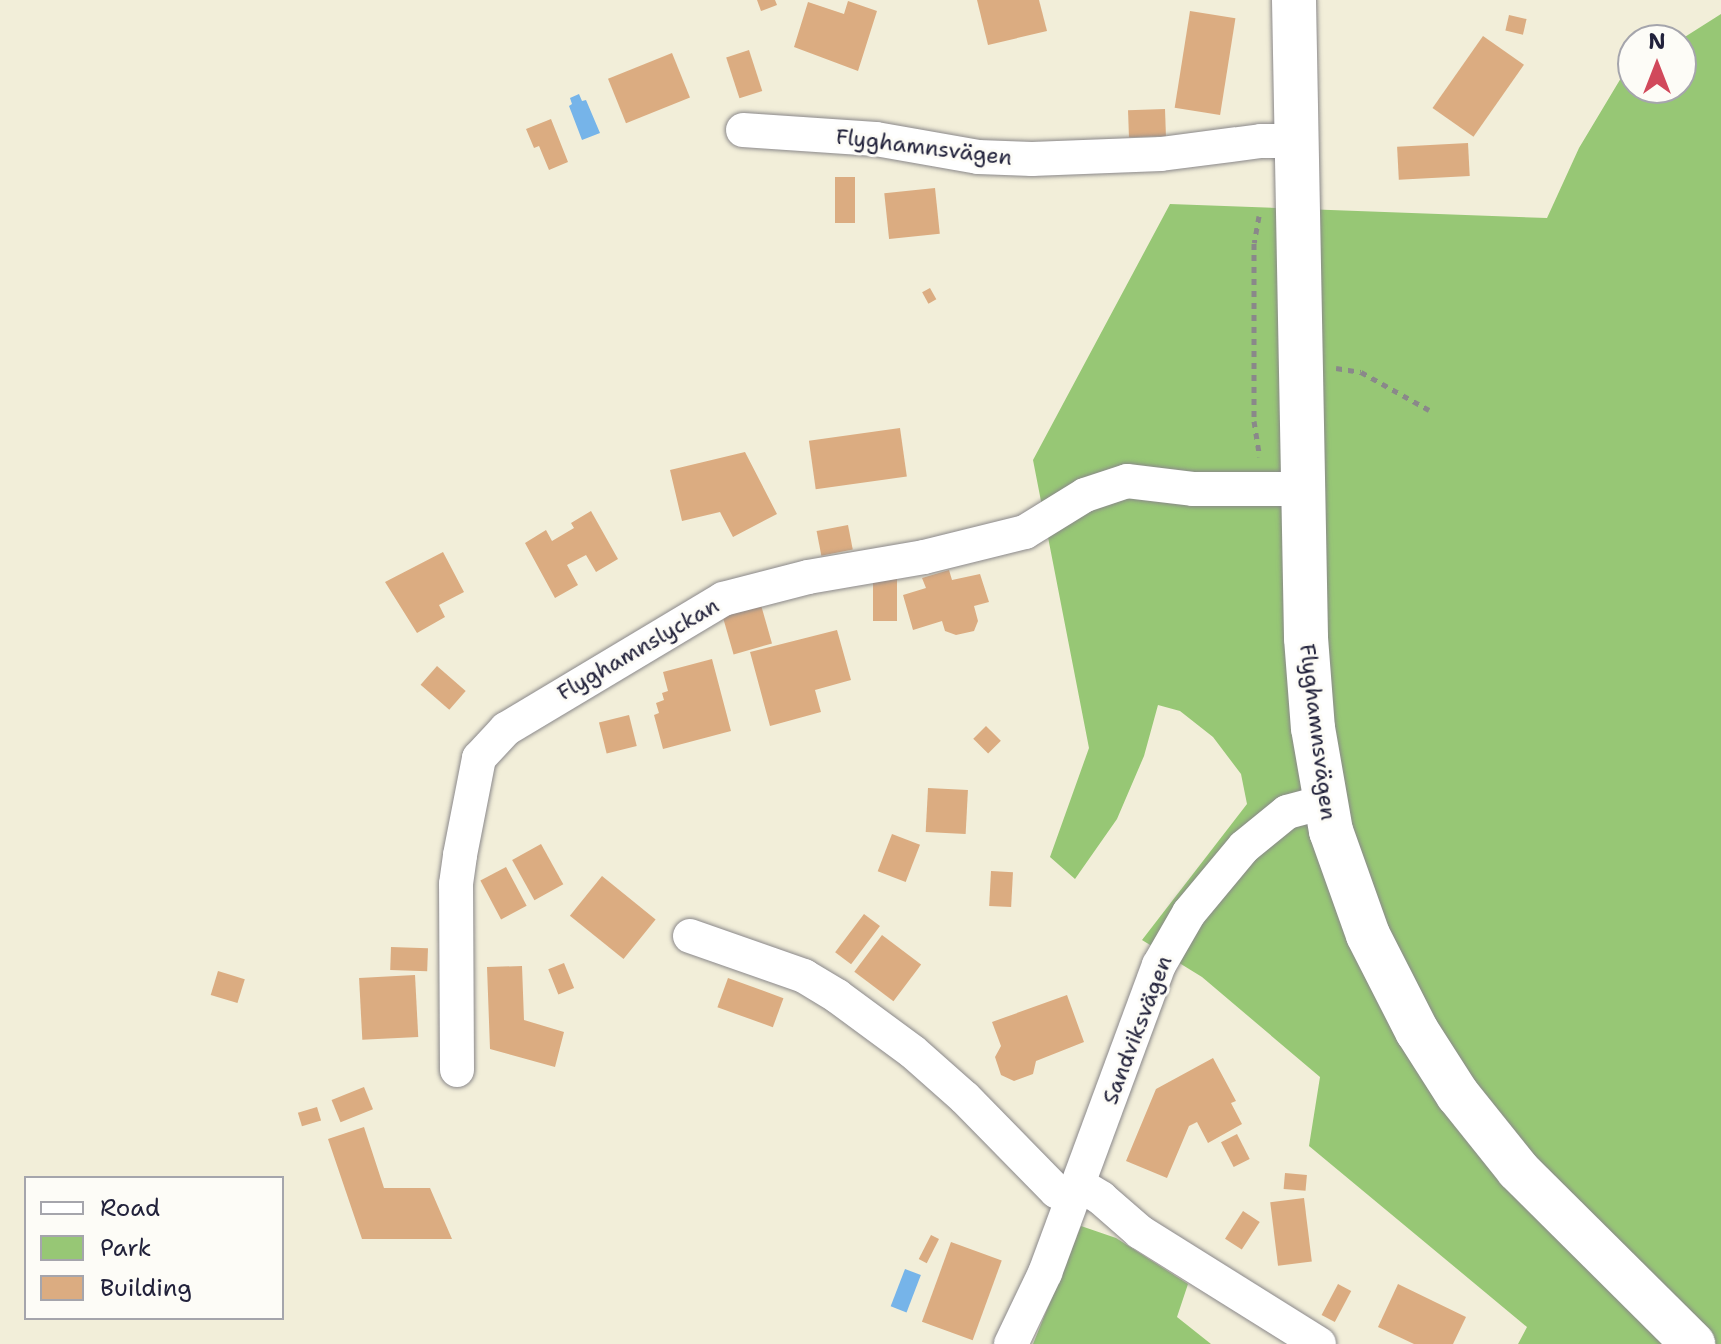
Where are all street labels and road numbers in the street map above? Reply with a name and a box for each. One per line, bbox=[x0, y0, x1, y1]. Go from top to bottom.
street label: Flyghamnsvägen bbox=[834, 123, 1014, 171]
street label: Flyghamnslyckan bbox=[552, 592, 724, 706]
street label: Flyghamnsvägen bbox=[1294, 642, 1342, 822]
street label: Sandviksvägen bbox=[1097, 952, 1177, 1108]

